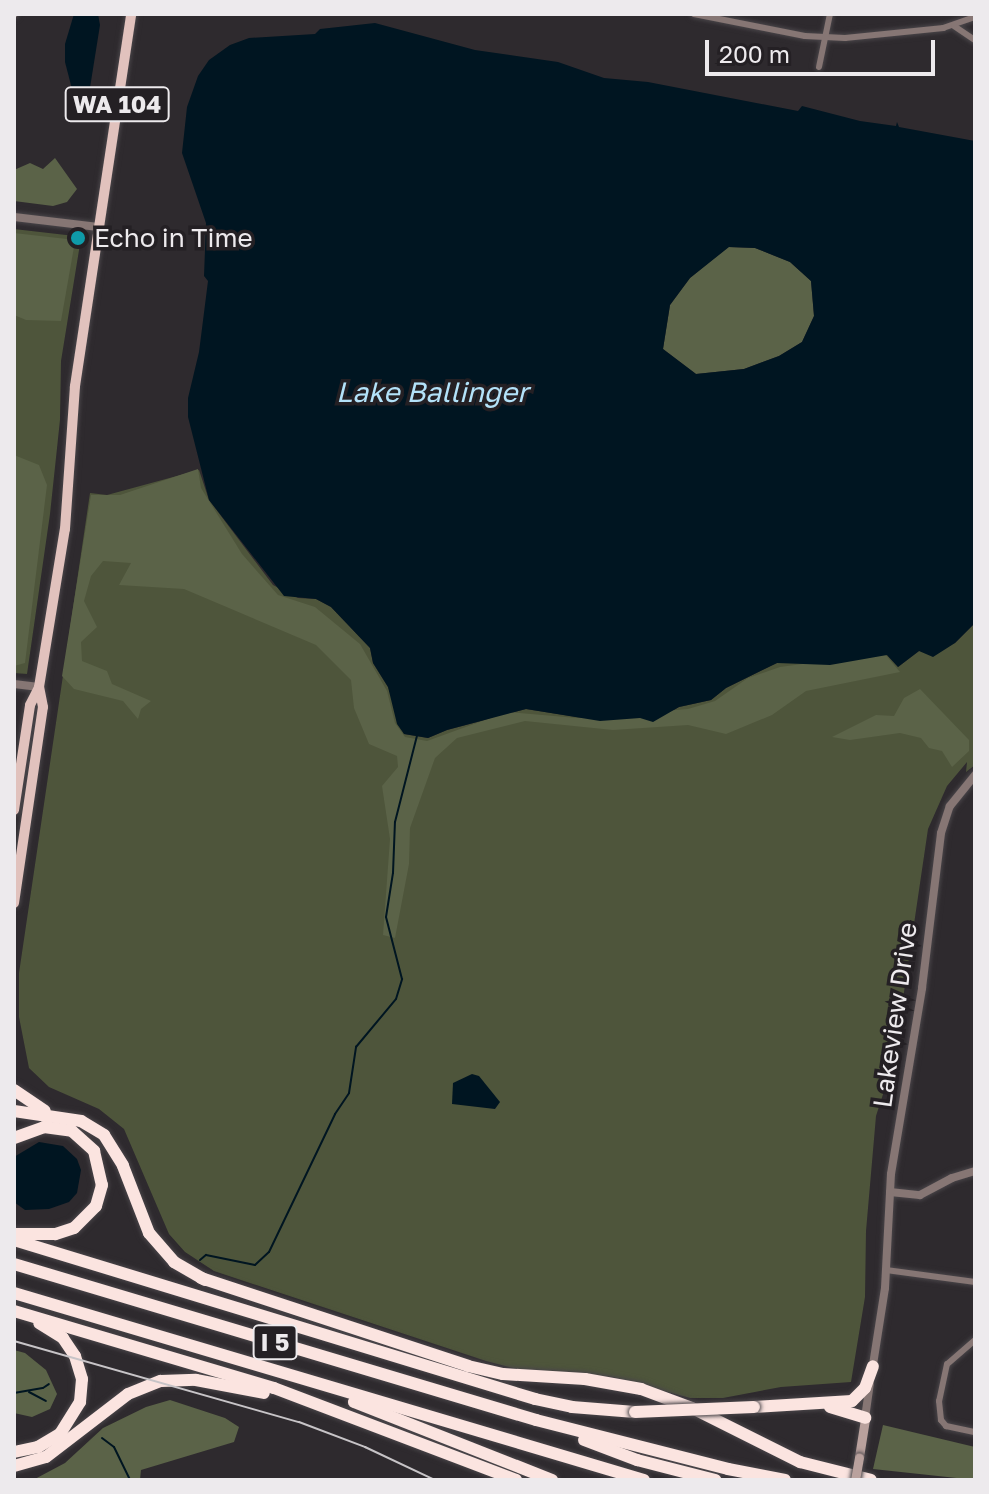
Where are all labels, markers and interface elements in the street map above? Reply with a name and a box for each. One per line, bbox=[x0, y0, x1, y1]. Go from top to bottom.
scale bar bbox=[709, 24, 939, 74]
text: 200 m bbox=[719, 39, 790, 68]
road number: WA 104 bbox=[63, 84, 171, 124]
place label: Echo in Time bbox=[94, 222, 252, 254]
marker: Echo in Time bbox=[69, 229, 87, 247]
water label: Lake Ballinger bbox=[336, 375, 528, 409]
street label: Lakeview Drive bbox=[867, 920, 923, 1110]
road number: I 5 bbox=[251, 1322, 299, 1362]

